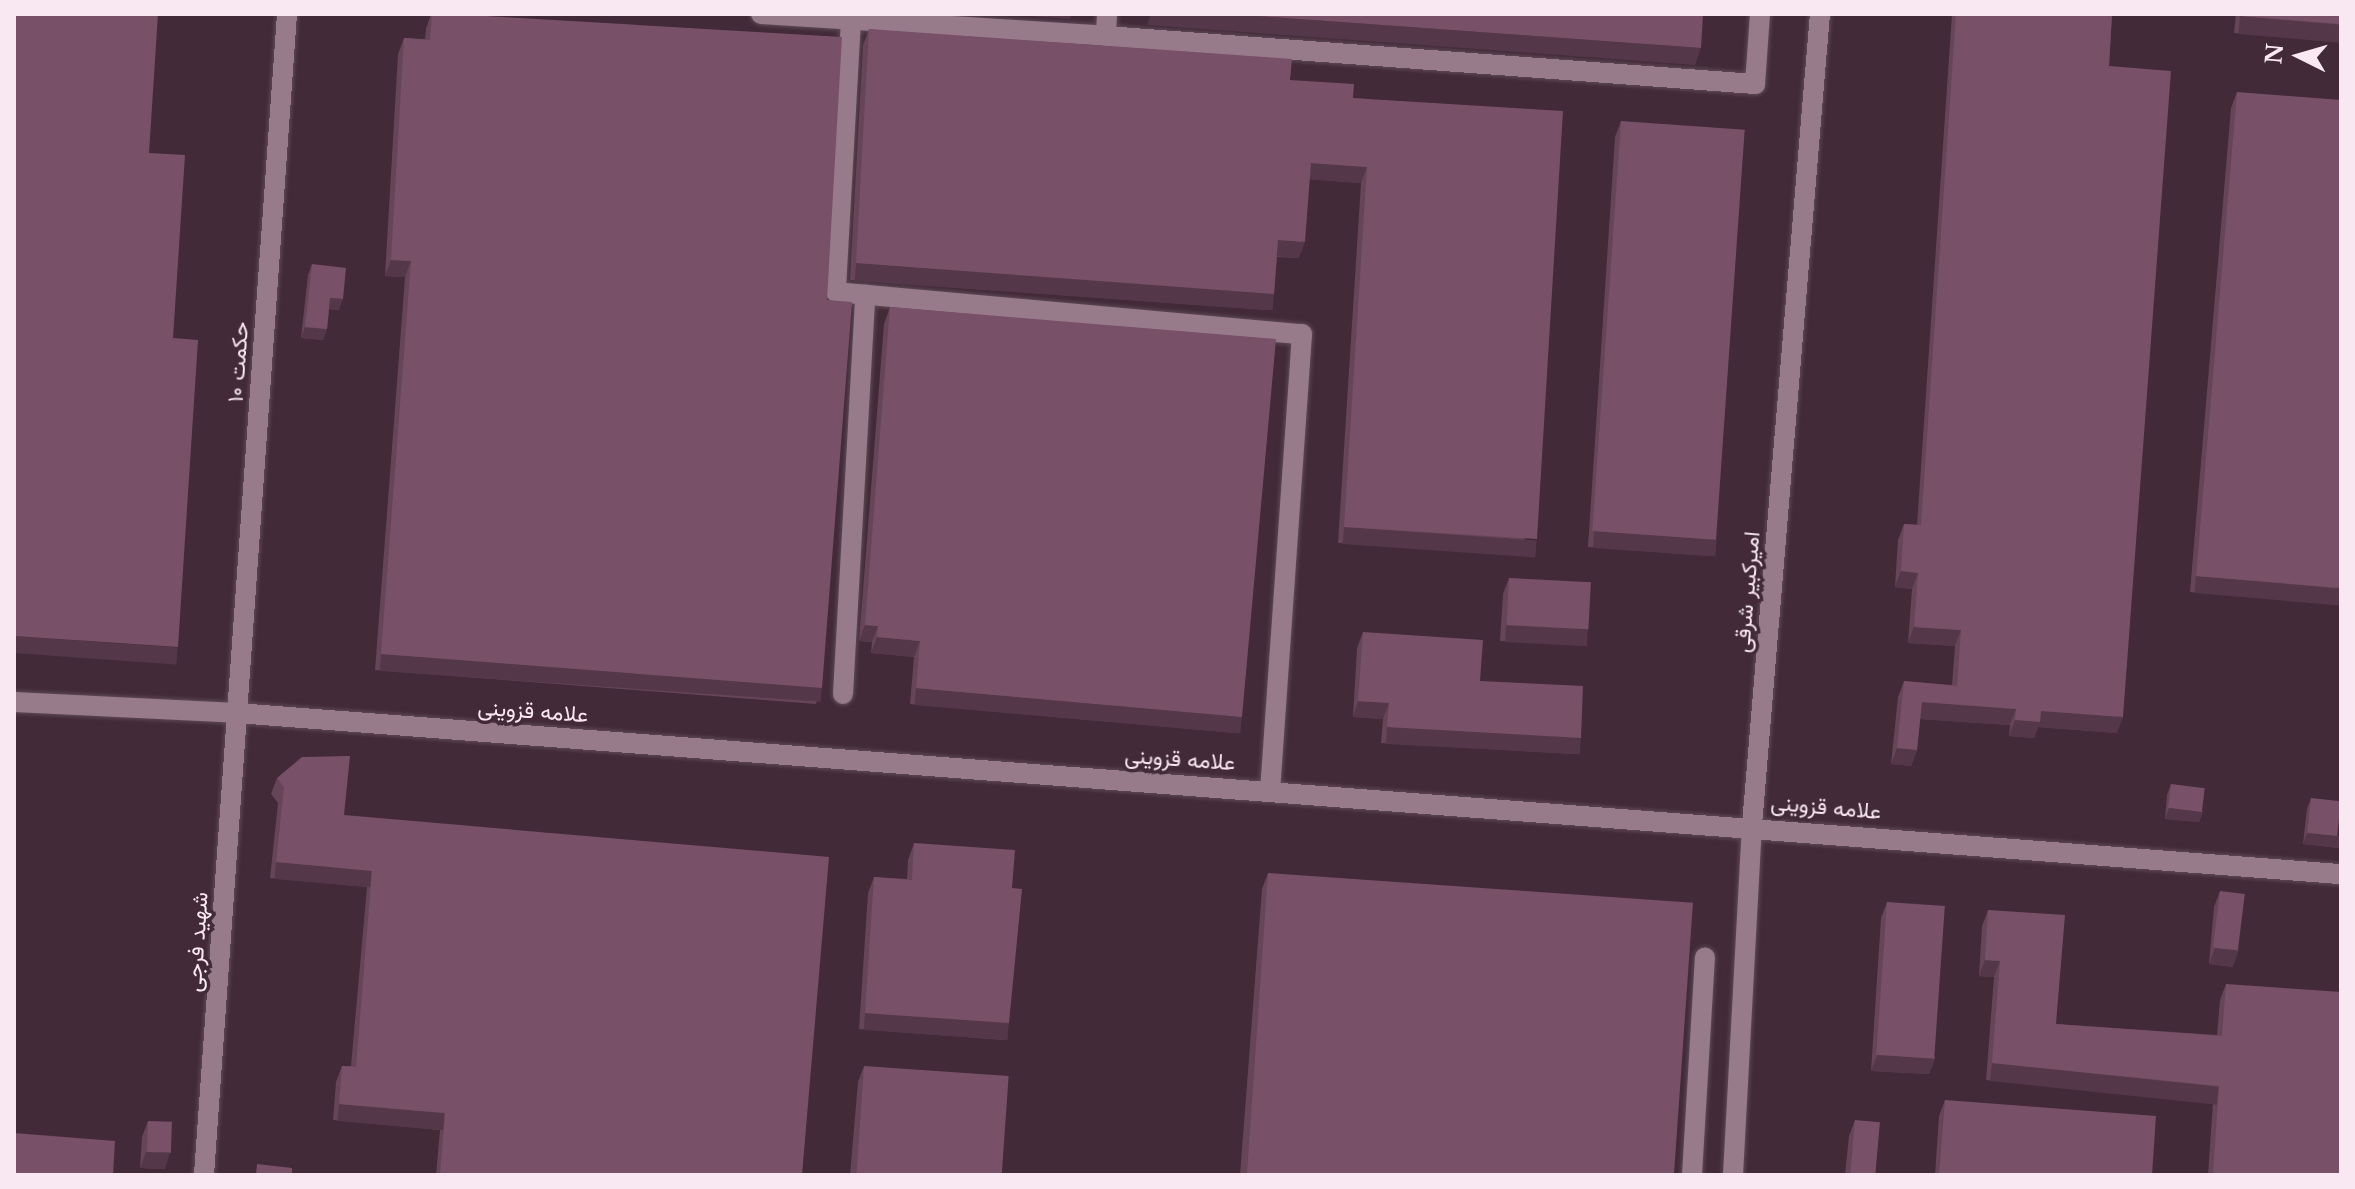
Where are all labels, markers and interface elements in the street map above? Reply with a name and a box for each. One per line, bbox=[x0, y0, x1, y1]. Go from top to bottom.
north arrow bbox=[2259, 16, 2339, 96]
text: N bbox=[2260, 42, 2289, 65]
street label: حکمت ۱۰ bbox=[222, 321, 254, 403]
street label: امیرکبیر شرقی bbox=[1729, 530, 1765, 654]
street label: علامه قزوینی bbox=[477, 694, 589, 728]
street label: علامه قزوینی bbox=[1124, 742, 1236, 776]
street label: علامه قزوینی bbox=[1770, 789, 1882, 825]
street label: شهید فرجی bbox=[180, 891, 214, 993]

